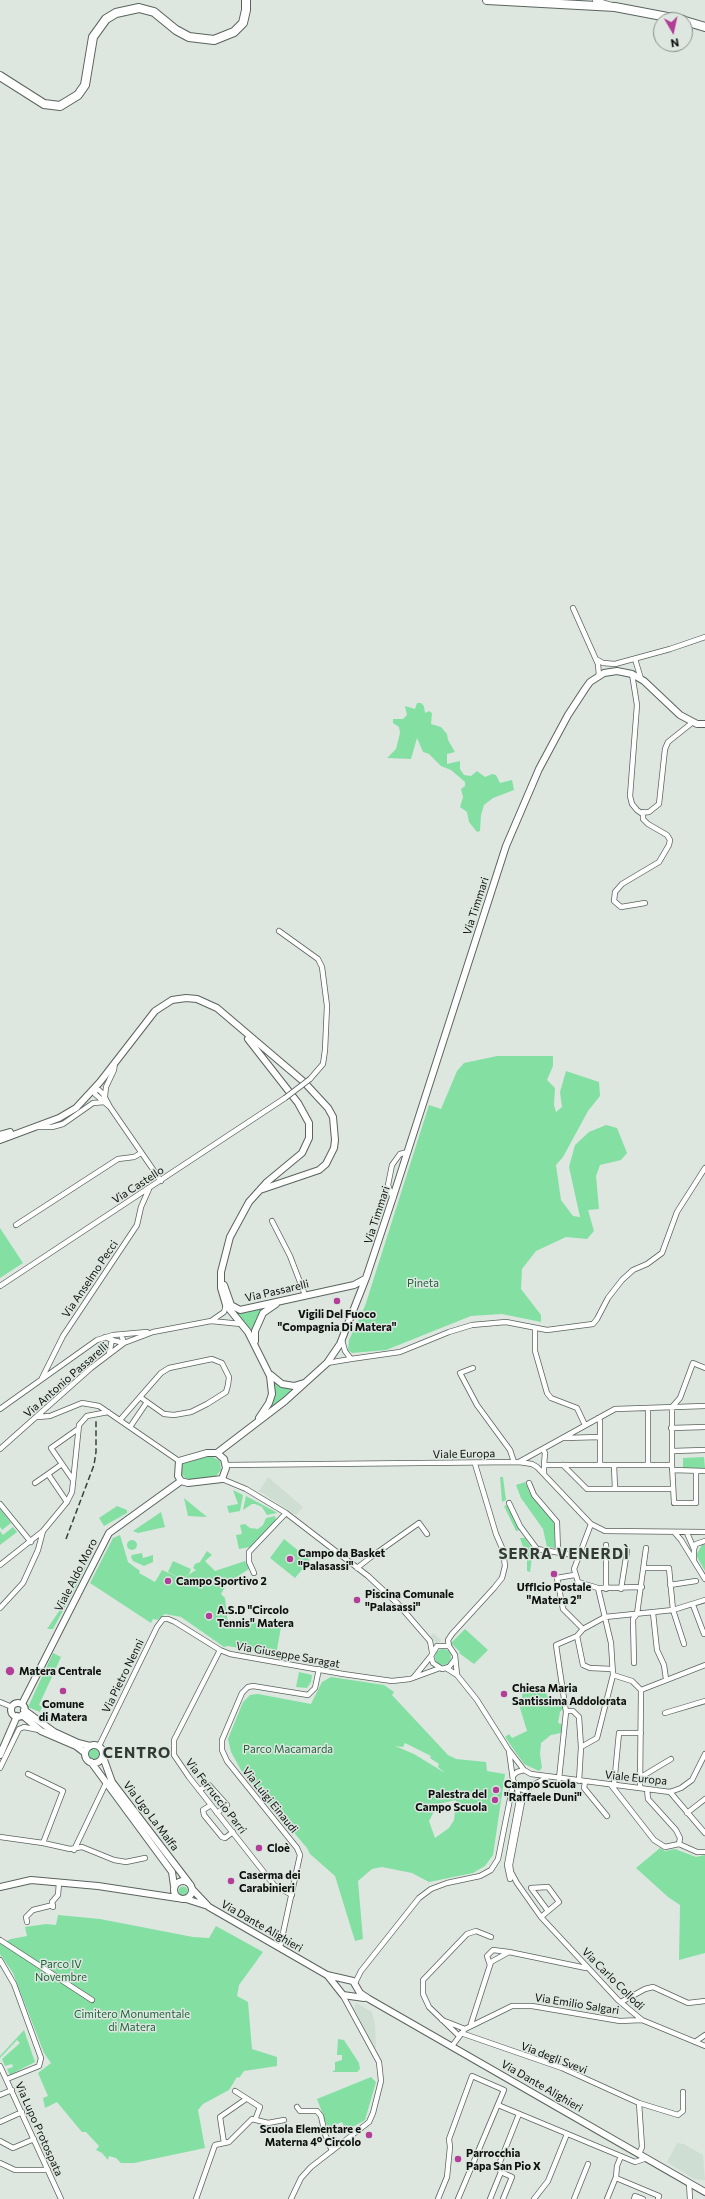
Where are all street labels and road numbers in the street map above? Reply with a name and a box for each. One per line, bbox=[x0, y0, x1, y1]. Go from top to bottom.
street label: Via Timmari bbox=[460, 875, 492, 937]
street label: Via Castello bbox=[110, 1163, 166, 1207]
street label: Via Timmari bbox=[361, 1184, 393, 1246]
street label: Via Anselmo Pecci bbox=[59, 1238, 121, 1320]
street label: Via Passarelli bbox=[244, 1277, 310, 1305]
street label: Via Antonio Passarelli bbox=[21, 1340, 111, 1420]
street label: Viale Europa bbox=[433, 1447, 495, 1461]
street label: Viale Aldo Moro bbox=[52, 1536, 100, 1614]
street label: Via Pietro Nenni bbox=[99, 1637, 147, 1715]
street label: Via Giuseppe Saragat bbox=[235, 1639, 341, 1671]
street label: Via Ferruccio Parri bbox=[183, 1756, 249, 1836]
street label: Via Luigi Einaudi bbox=[239, 1764, 301, 1836]
street label: Viale Europa bbox=[604, 1768, 668, 1788]
street label: Via Ugo La Malfa bbox=[120, 1779, 182, 1853]
street label: Via Dante Alighieri bbox=[219, 1897, 305, 1955]
street label: Via Carlo Collodi bbox=[579, 1945, 647, 2013]
street label: Via Emilio Salgari bbox=[534, 1991, 620, 2017]
street label: Via degli Svevi bbox=[519, 2039, 589, 2077]
street label: Via Dante Alighieri bbox=[499, 2057, 585, 2115]
street label: Via Lupo Protospata bbox=[12, 2080, 66, 2178]

